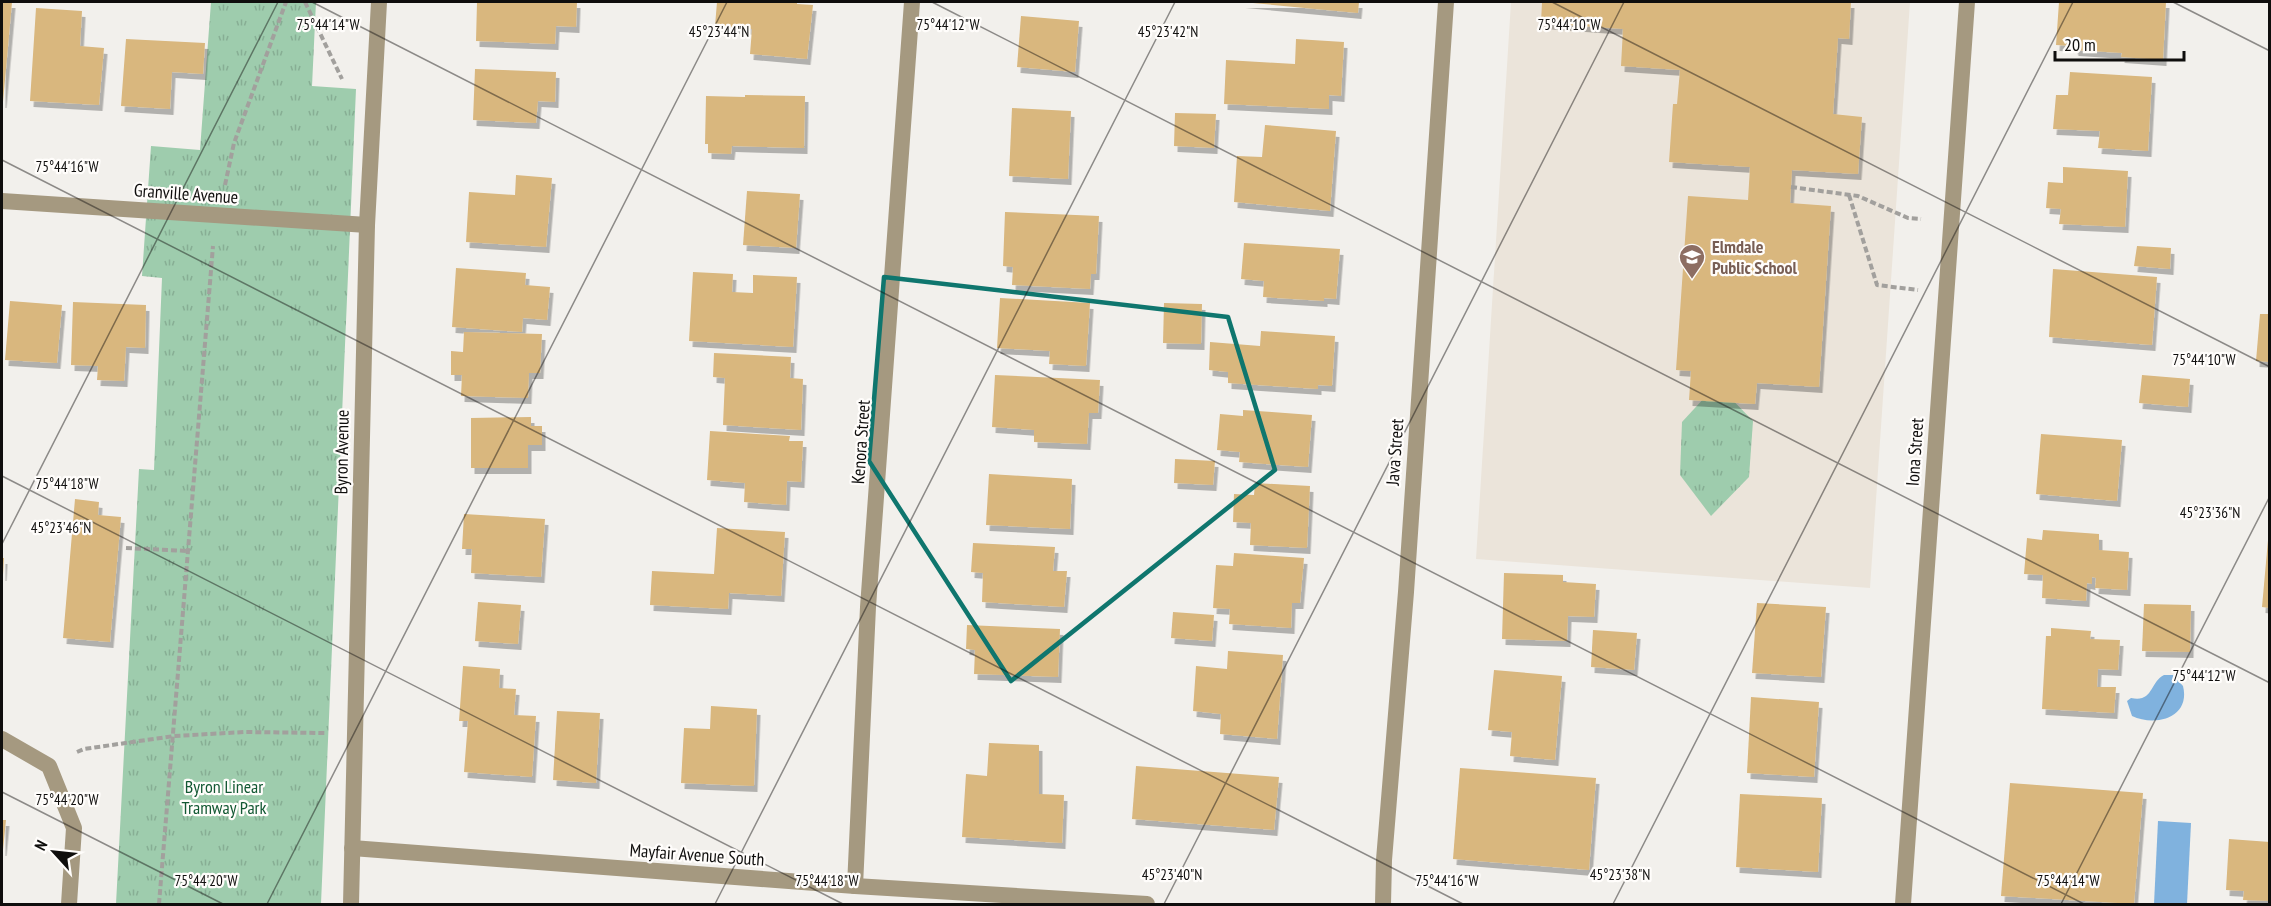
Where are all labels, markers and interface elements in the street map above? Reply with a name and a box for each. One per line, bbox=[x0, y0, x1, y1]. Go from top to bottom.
text: 75°44'14"W bbox=[296, 15, 360, 34]
text: 75°44'12"W bbox=[916, 15, 980, 34]
text: 75°44'10"W bbox=[1537, 15, 1601, 34]
text: 45°23'44"N bbox=[689, 22, 749, 41]
text: 45°23'42"N bbox=[1138, 22, 1198, 41]
scale bar bbox=[2055, 24, 2184, 62]
text: 20 m bbox=[2064, 33, 2096, 56]
text: 75°44'16"W bbox=[35, 157, 99, 176]
street label: Granville Avenue bbox=[133, 178, 239, 209]
place label: Elmdale Public School bbox=[1712, 235, 1798, 279]
school or university icon: Elmdale Public School bbox=[1677, 242, 1707, 280]
text: 75°44'10"W bbox=[2172, 350, 2236, 369]
street label: Kenora Street bbox=[846, 399, 875, 485]
street label: Byron Avenue bbox=[329, 409, 354, 495]
street label: Iona Street bbox=[1901, 417, 1928, 487]
street label: Java Street bbox=[1381, 418, 1408, 487]
text: 75°44'18"W bbox=[35, 474, 99, 493]
text: 45°23'36"N bbox=[2180, 503, 2240, 522]
text: 45°23'46"N bbox=[31, 518, 91, 537]
text: 75°44'12"W bbox=[2172, 666, 2236, 685]
park label: Byron Linear Tramway Park bbox=[182, 775, 267, 819]
text: 75°44'20"W bbox=[35, 790, 99, 809]
north arrow bbox=[24, 822, 84, 882]
text: N bbox=[30, 837, 52, 854]
street label: Mayfair Avenue South bbox=[629, 838, 765, 871]
text: 45°23'40"N bbox=[1142, 865, 1202, 884]
text: 45°23'38"N bbox=[1590, 865, 1650, 884]
text: 75°44'20"W bbox=[174, 871, 238, 890]
text: 75°44'18"W bbox=[795, 871, 859, 890]
text: 75°44'16"W bbox=[1415, 871, 1479, 890]
text: 75°44'14"W bbox=[2036, 871, 2100, 890]

